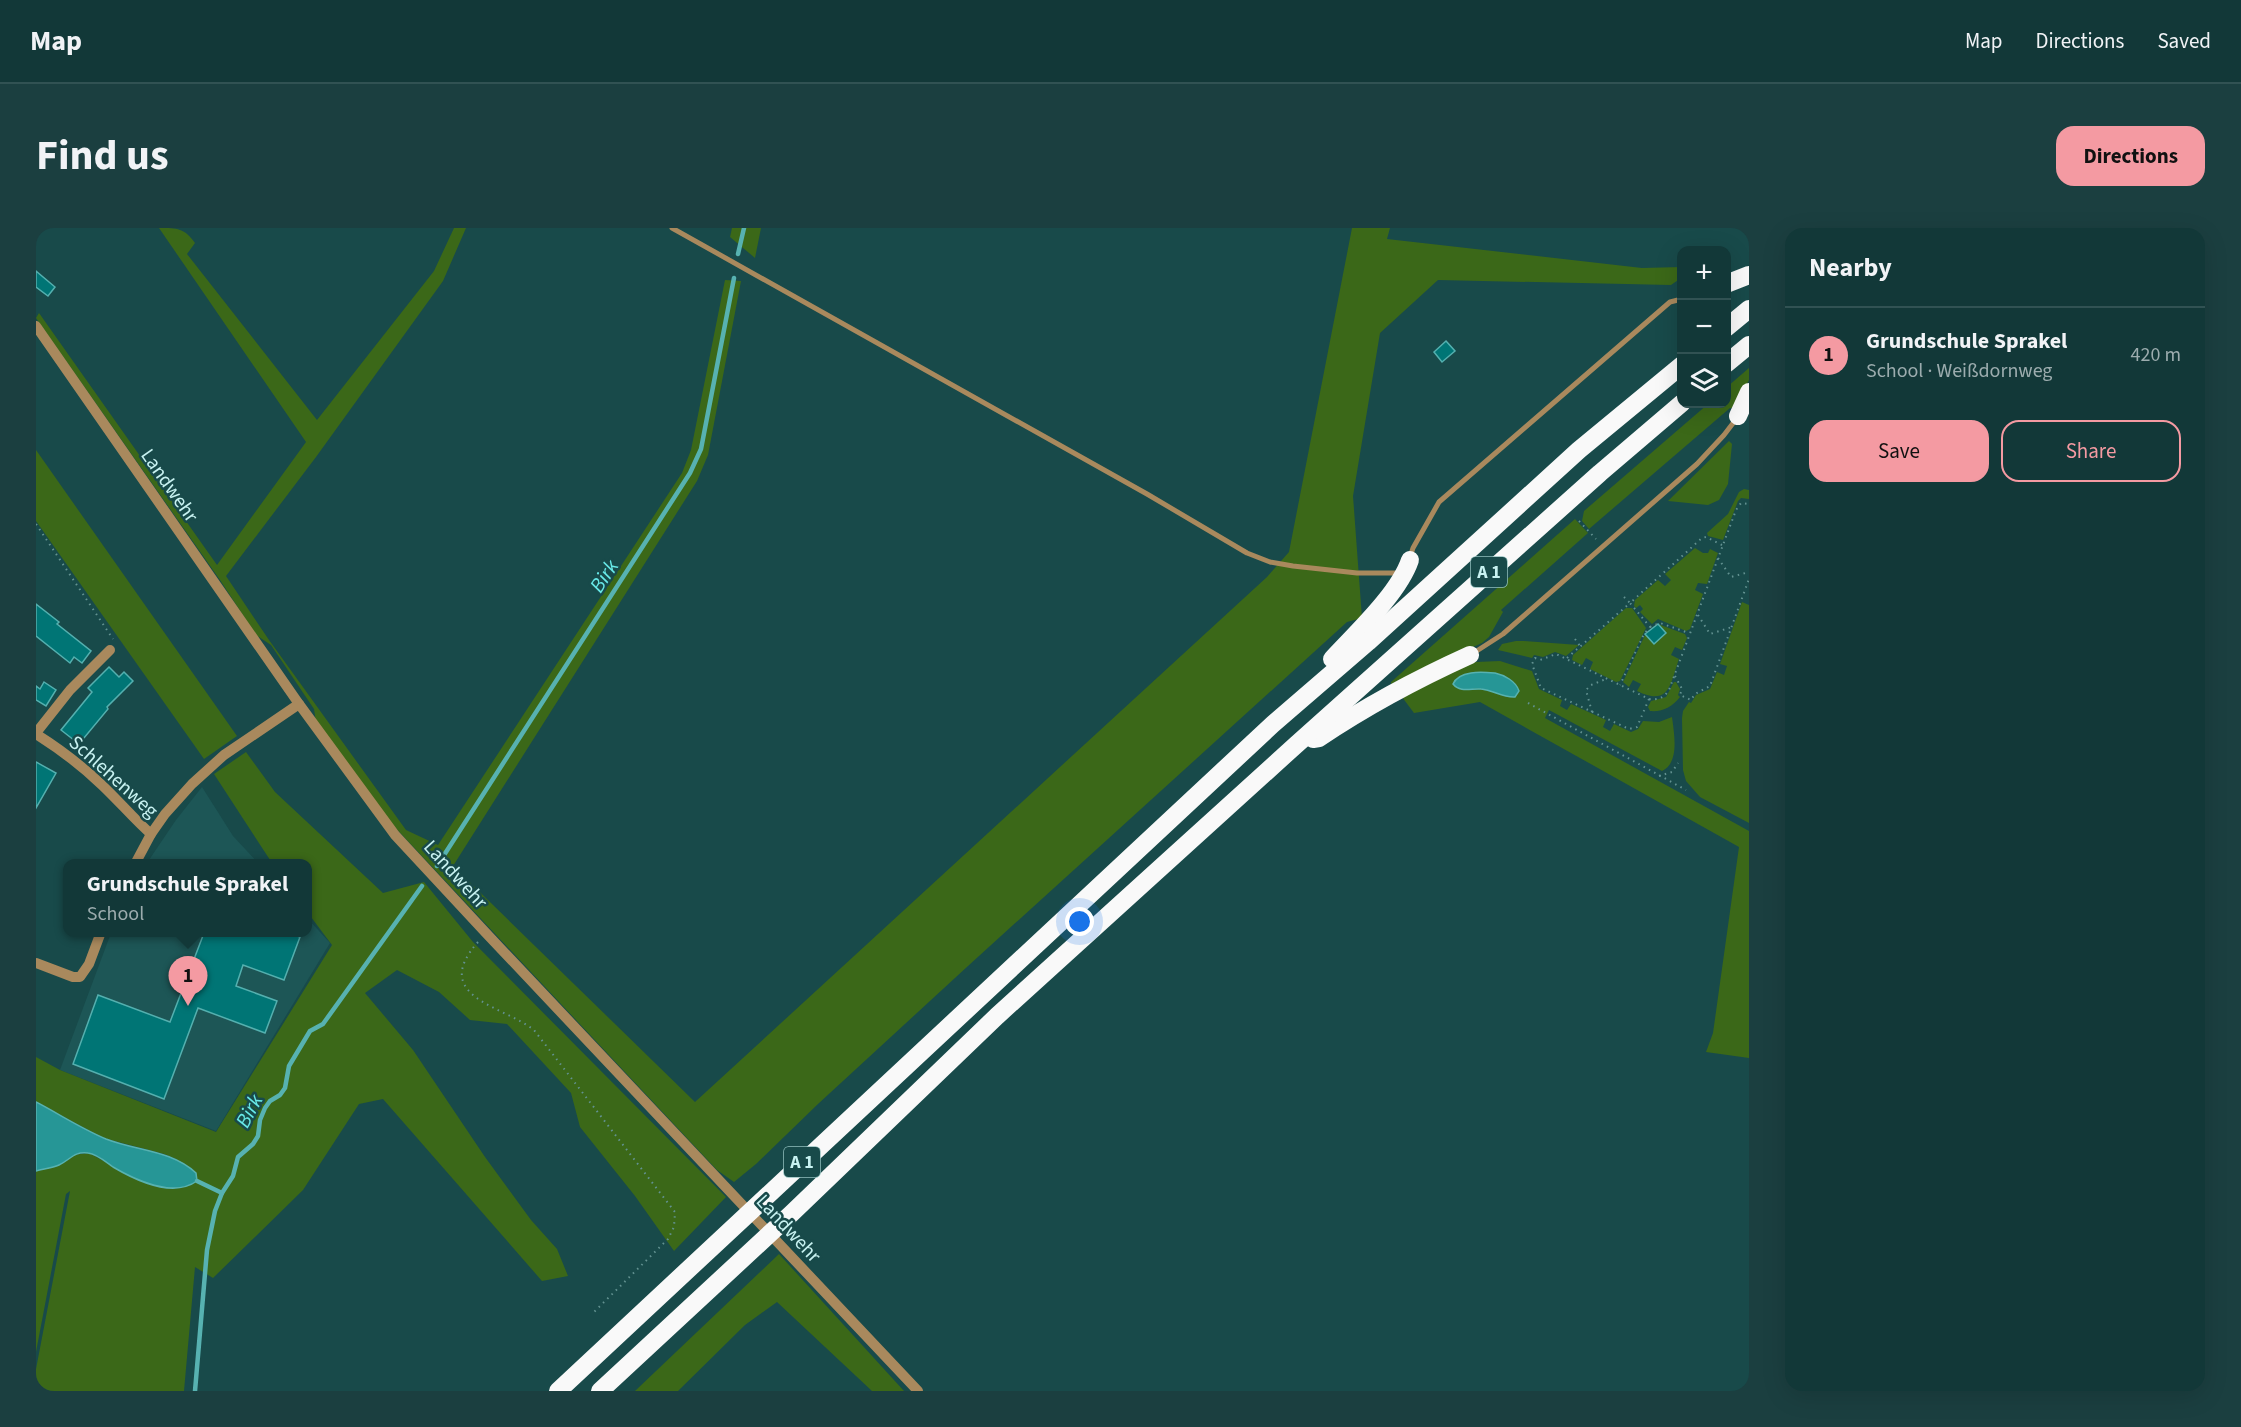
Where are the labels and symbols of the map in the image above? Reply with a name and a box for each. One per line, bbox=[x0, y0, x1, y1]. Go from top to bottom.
street label: Landwehr bbox=[134, 443, 205, 528]
water label: Birk bbox=[582, 553, 626, 598]
road number: A 1 bbox=[1471, 557, 1507, 587]
street label: Schlehenweg bbox=[63, 729, 164, 824]
street label: Landwehr bbox=[417, 834, 494, 915]
your location bbox=[1065, 907, 1094, 936]
pin: 1 bbox=[168, 956, 208, 1006]
water label: Birk bbox=[228, 1088, 271, 1133]
road number: A 1 bbox=[784, 1147, 820, 1177]
street label: Landwehr bbox=[749, 1188, 827, 1269]

